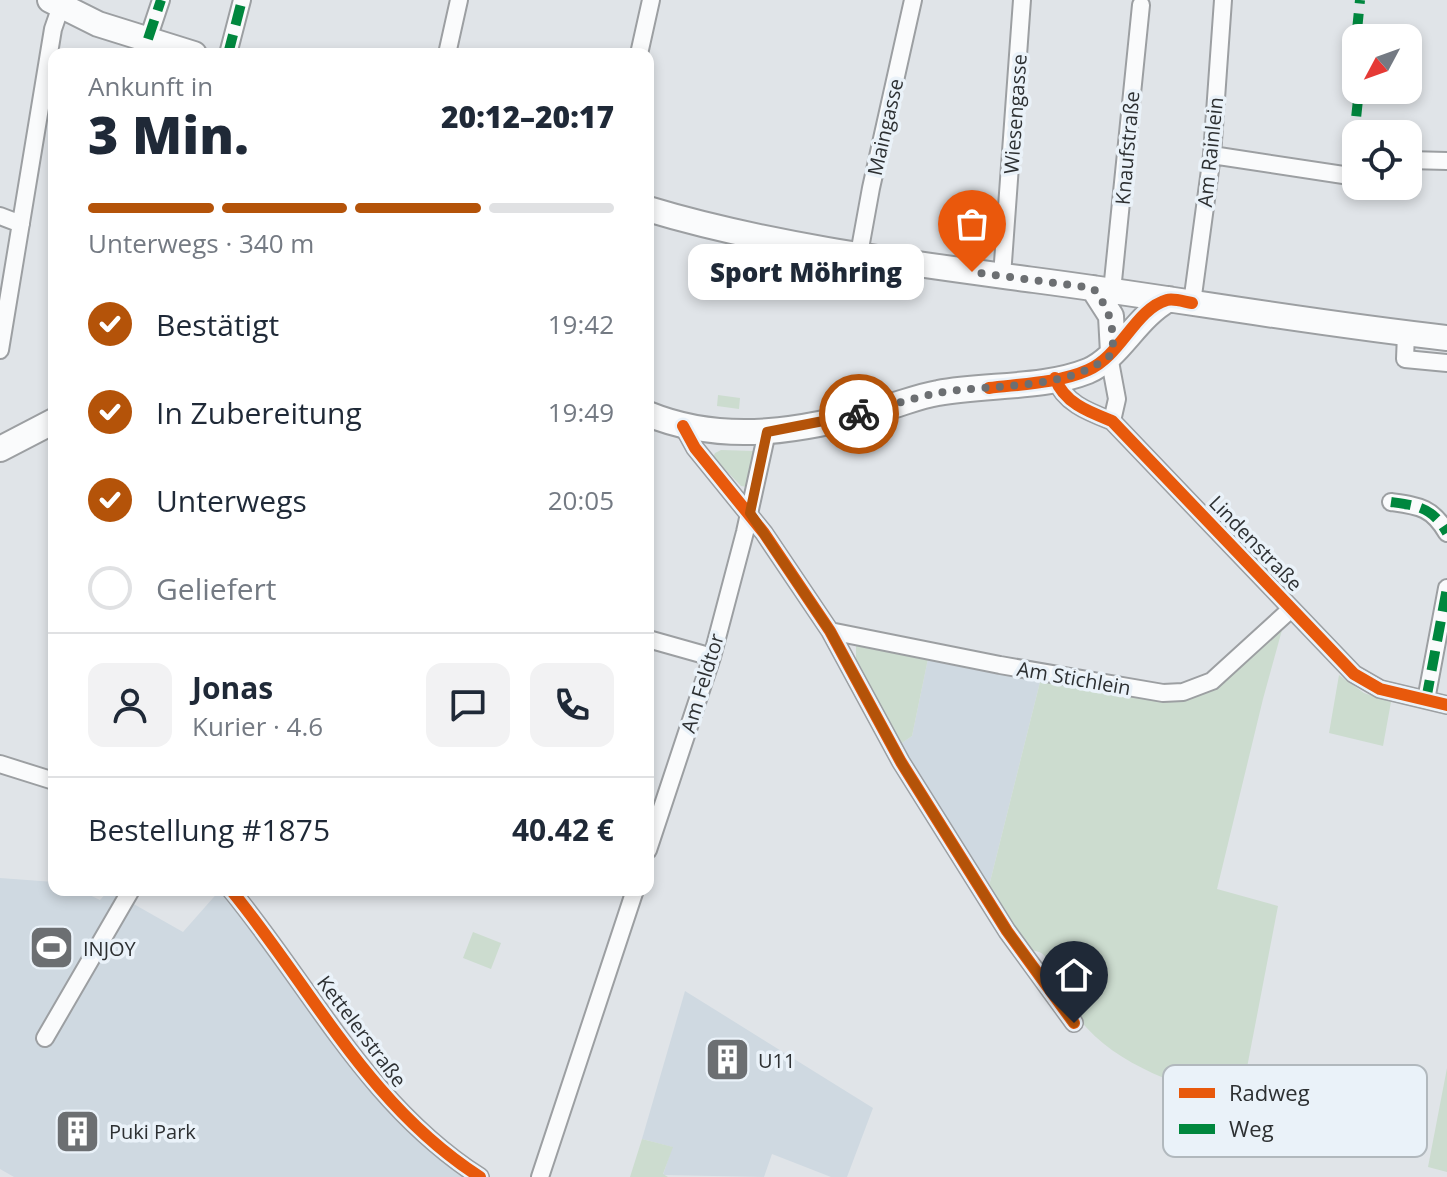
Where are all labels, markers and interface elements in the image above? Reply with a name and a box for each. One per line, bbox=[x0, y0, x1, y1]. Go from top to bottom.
north arrow bbox=[1342, 24, 1422, 104]
map controls bbox=[1342, 24, 1422, 200]
street label: Wiesengasse bbox=[997, 53, 1033, 175]
text: Ankunft in bbox=[88, 68, 213, 104]
street label: Maingasse bbox=[861, 76, 909, 178]
street label: Knaufstraße bbox=[1109, 90, 1145, 206]
text: 20:12–20:17 bbox=[441, 96, 614, 137]
street label: Am Rainlein bbox=[1191, 96, 1229, 208]
text: 3 Min. bbox=[88, 98, 249, 169]
button: locate bbox=[1342, 120, 1422, 200]
pin bbox=[938, 190, 1006, 272]
icon: bag bbox=[950, 202, 994, 246]
text: Unterwegs · 340 m bbox=[88, 225, 314, 261]
callout: Sport Möhring bbox=[688, 244, 924, 300]
text: Sport Möhring bbox=[710, 254, 902, 290]
icon: check bbox=[88, 302, 132, 346]
text: Bestätigt bbox=[156, 304, 279, 345]
text: 19:42 bbox=[548, 306, 614, 342]
courier bbox=[819, 374, 899, 454]
icon: check bbox=[88, 390, 132, 434]
text: In Zubereitung bbox=[156, 392, 362, 433]
icon: bike bbox=[837, 392, 881, 436]
text: 19:49 bbox=[548, 394, 614, 430]
icon: check bbox=[88, 478, 132, 522]
text: Unterwegs bbox=[156, 480, 307, 521]
text: 20:05 bbox=[548, 482, 614, 518]
street label: Lindenstraße bbox=[1204, 489, 1308, 597]
text: Geliefert bbox=[156, 568, 277, 609]
street label: Am Feldtor bbox=[674, 630, 730, 736]
street label: Am Stichlein bbox=[1015, 655, 1133, 701]
button: person bbox=[88, 663, 172, 747]
button: chat bbox=[426, 663, 510, 747]
button: phone bbox=[530, 663, 614, 747]
text: Jonas bbox=[192, 667, 273, 708]
text: Kurier · 4.6 bbox=[192, 708, 323, 744]
text: Bestellung #1875 bbox=[88, 809, 330, 850]
text: 40.42 € bbox=[512, 809, 614, 850]
sports icon: INJOY bbox=[28, 924, 76, 972]
place label: INJOY bbox=[83, 935, 137, 962]
pin bbox=[1040, 941, 1108, 1023]
icon: home bbox=[1052, 953, 1096, 997]
street label: Kettelerstraße bbox=[311, 970, 413, 1092]
building icon: U11 bbox=[703, 1036, 751, 1084]
place label: U11 bbox=[758, 1047, 795, 1074]
legend bbox=[1163, 1065, 1427, 1157]
text: Radweg bbox=[1229, 1077, 1310, 1107]
building icon: Puki Park bbox=[54, 1107, 102, 1155]
text: Weg bbox=[1229, 1113, 1274, 1143]
place label: Puki Park bbox=[109, 1118, 196, 1145]

